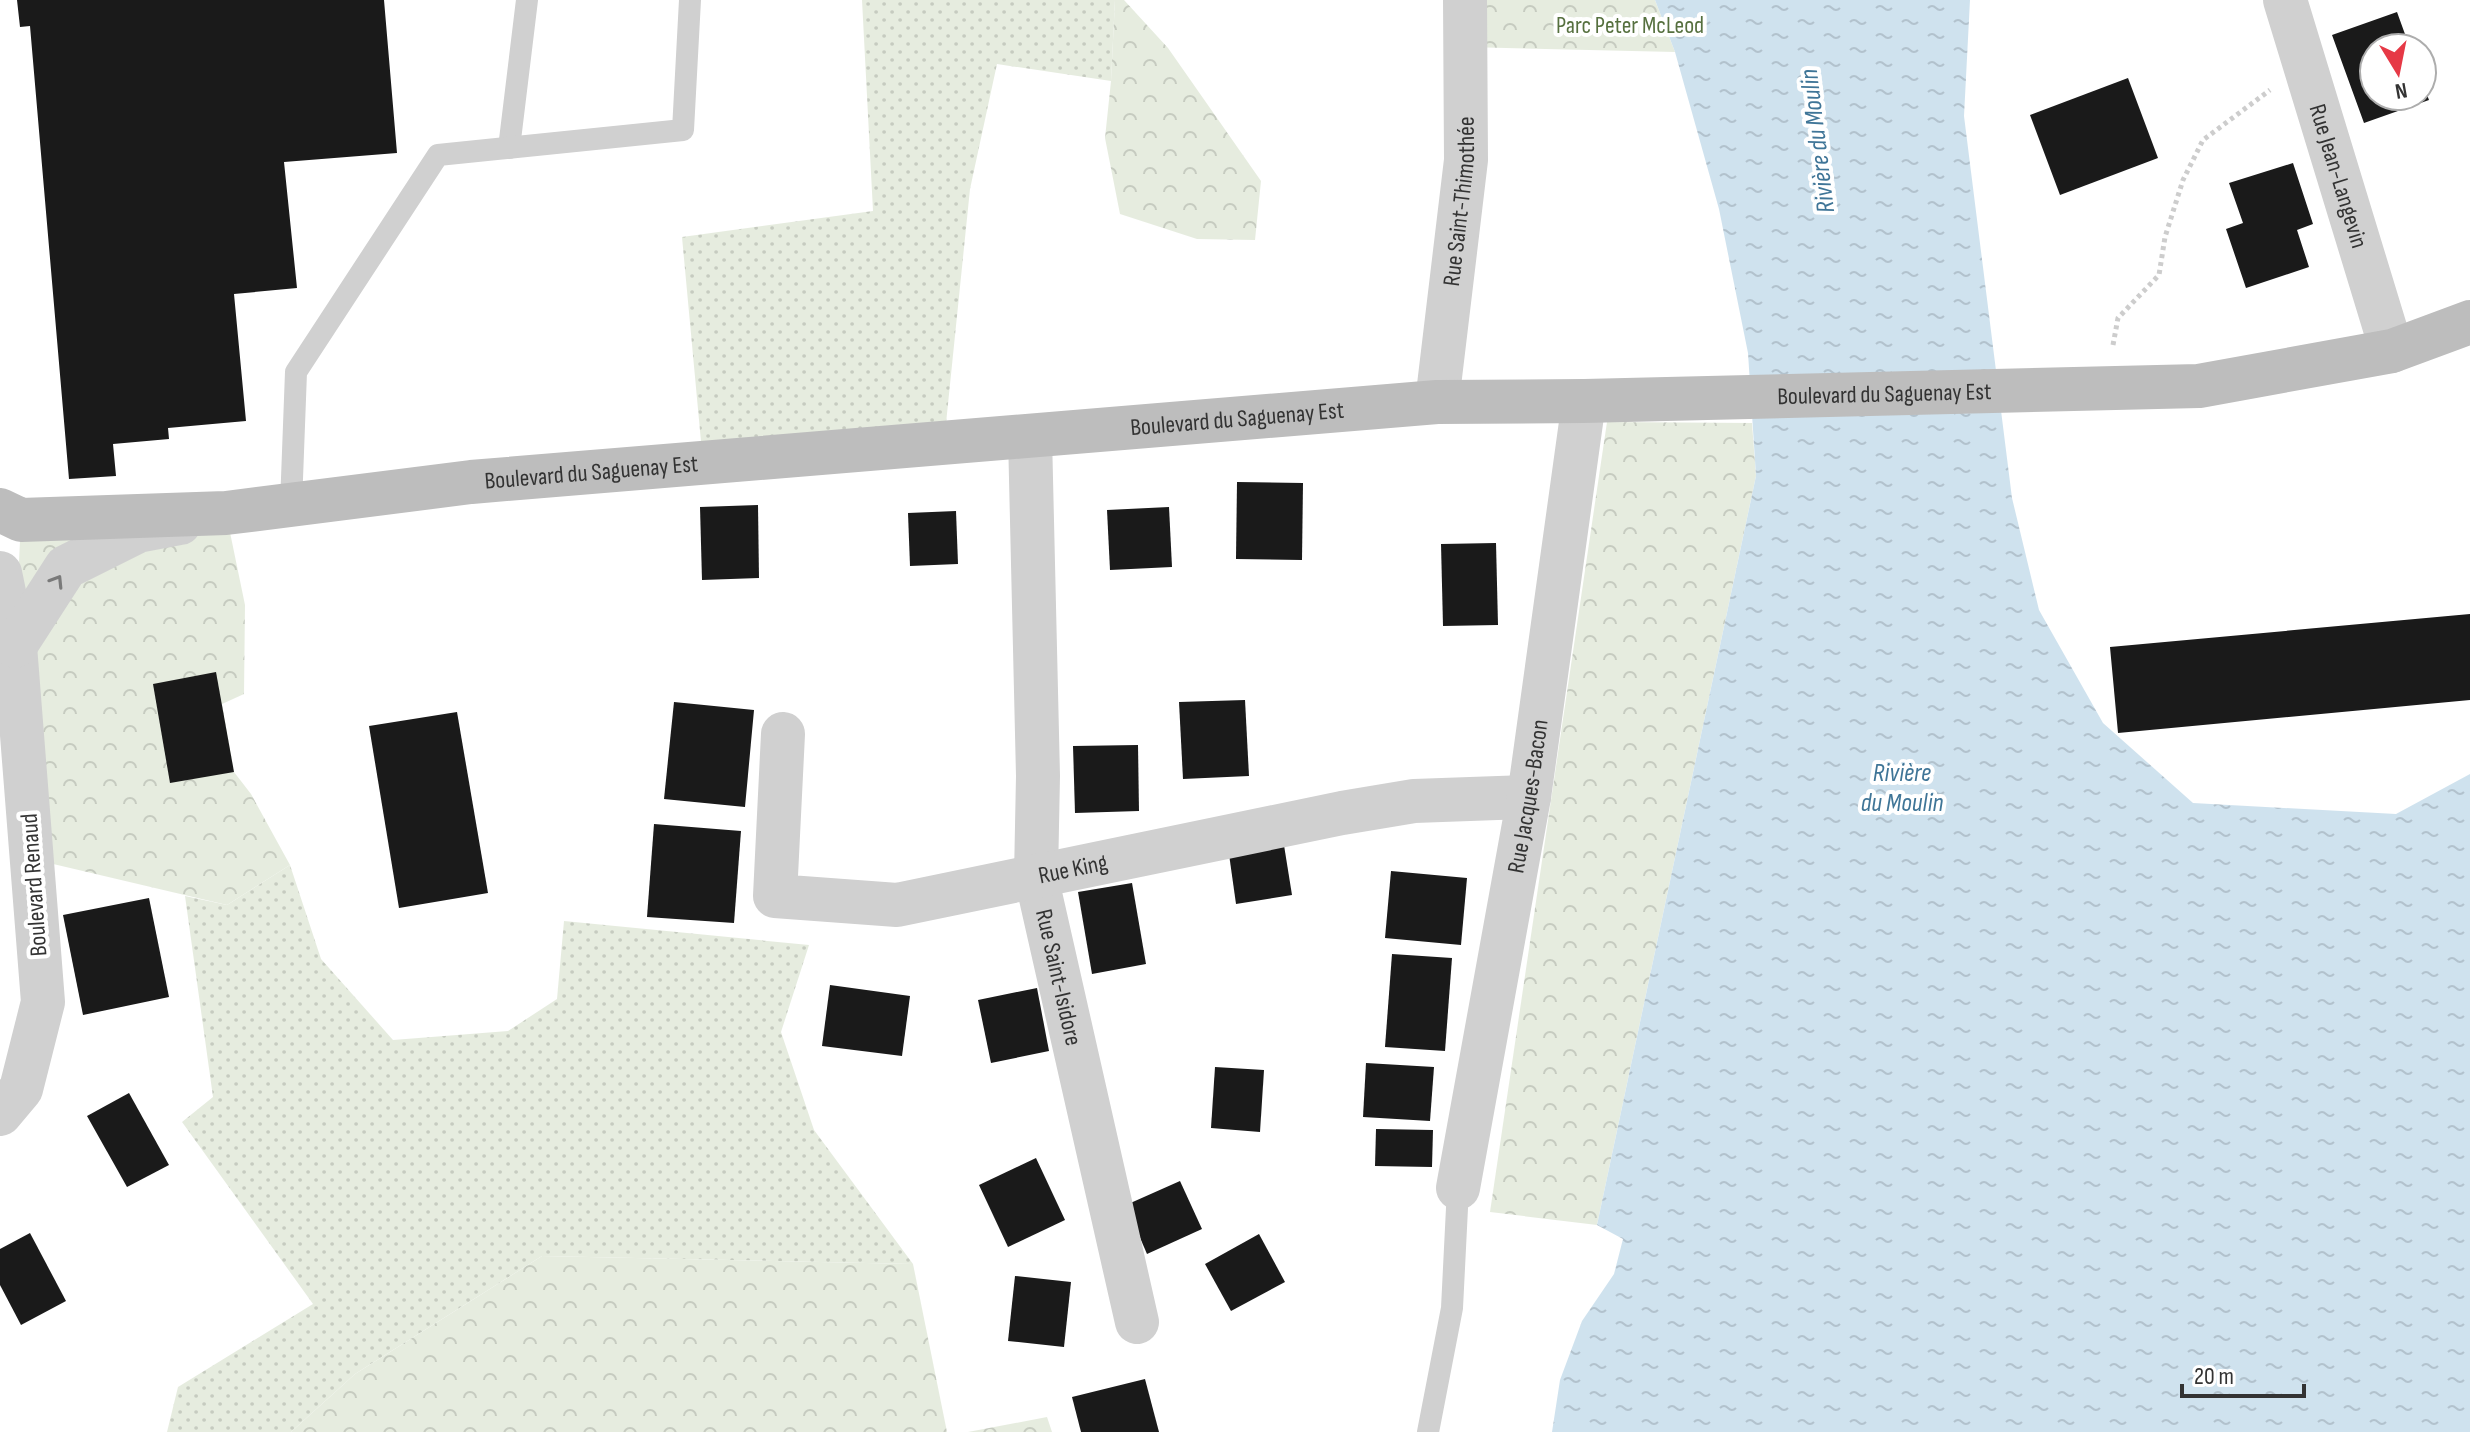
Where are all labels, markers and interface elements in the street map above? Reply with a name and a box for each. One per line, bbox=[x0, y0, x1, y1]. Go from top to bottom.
park label: Parc Peter McLeod bbox=[1556, 11, 1704, 40]
north arrow bbox=[2358, 32, 2438, 112]
water label: Rivière du Moulin bbox=[1794, 67, 1842, 215]
text: N bbox=[2393, 76, 2409, 105]
street label: Rue Jean-Langevin bbox=[2303, 101, 2374, 252]
street label: Rue Saint-Thimothée bbox=[1436, 116, 1481, 288]
street label: Boulevard du Saguenay Est bbox=[1777, 377, 1992, 411]
street label: Boulevard du Saguenay Est bbox=[1129, 395, 1345, 442]
street label: Boulevard du Saguenay Est bbox=[483, 449, 699, 495]
one-way arrow bbox=[47, 575, 62, 589]
street label: Rue Jacques-Bacon bbox=[1501, 718, 1554, 875]
water label: Rivière du Moulin bbox=[1861, 758, 1943, 819]
street label: Boulevard Renaud bbox=[15, 813, 53, 957]
street label: Rue King bbox=[1036, 847, 1110, 890]
street label: Rue Saint-Isidore bbox=[1029, 906, 1088, 1048]
scale bar bbox=[2182, 1348, 2304, 1398]
text: 20 m bbox=[2194, 1362, 2234, 1391]

